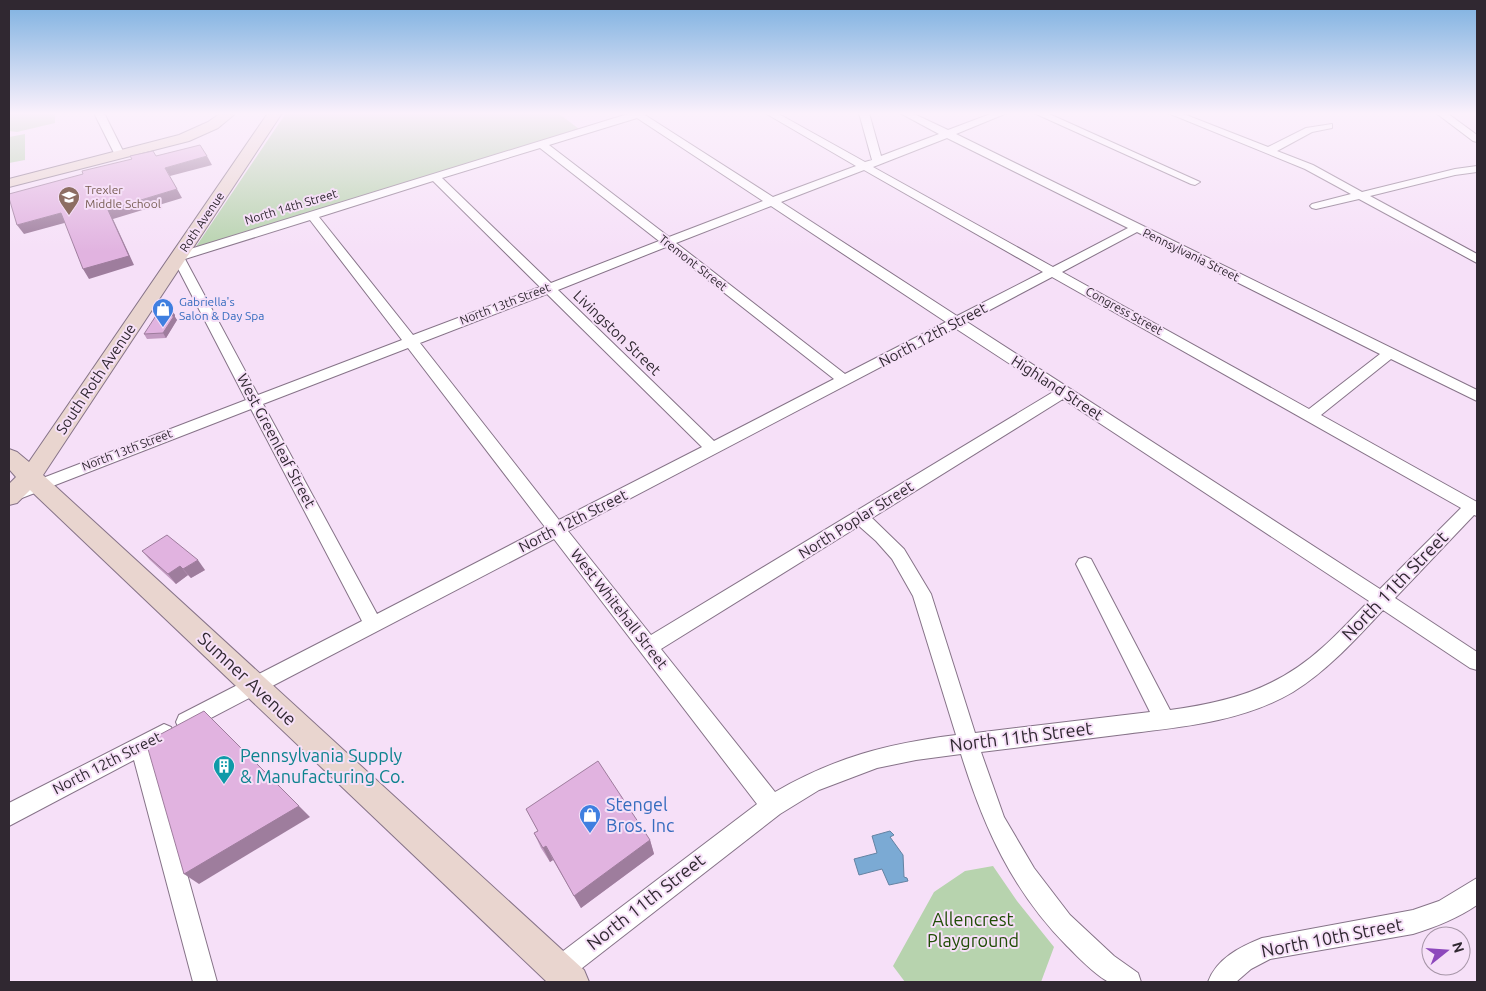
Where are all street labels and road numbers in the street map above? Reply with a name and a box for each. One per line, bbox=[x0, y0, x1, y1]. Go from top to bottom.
street label: North 14th Street bbox=[243, 186, 339, 227]
street label: Roth Avenue bbox=[177, 189, 226, 254]
street label: Pennsylvania Street bbox=[1141, 226, 1242, 284]
street label: Tremont Street bbox=[657, 232, 730, 293]
street label: North 13th Street bbox=[458, 280, 552, 327]
street label: Congress Street bbox=[1084, 284, 1165, 337]
street label: Livingston Street bbox=[570, 287, 664, 379]
street label: North 12th Street bbox=[876, 299, 990, 370]
street label: South Roth Avenue bbox=[52, 320, 139, 437]
street label: Highland Street bbox=[1008, 352, 1106, 424]
street label: West Greenleaf Street bbox=[234, 371, 319, 511]
street label: North 13th Street bbox=[80, 426, 174, 473]
street label: North Poplar Street bbox=[795, 477, 916, 562]
street label: North 12th Street bbox=[516, 486, 630, 555]
street label: North 11th Street bbox=[1337, 527, 1451, 644]
street label: West Whitehall Street bbox=[567, 545, 672, 672]
street label: Sumner Avenue bbox=[194, 628, 301, 729]
street label: North 11th Street bbox=[948, 717, 1093, 755]
street label: North 12th Street bbox=[50, 728, 164, 797]
street label: North 11th Street bbox=[583, 849, 708, 953]
street label: North 10th Street bbox=[1259, 913, 1404, 961]

